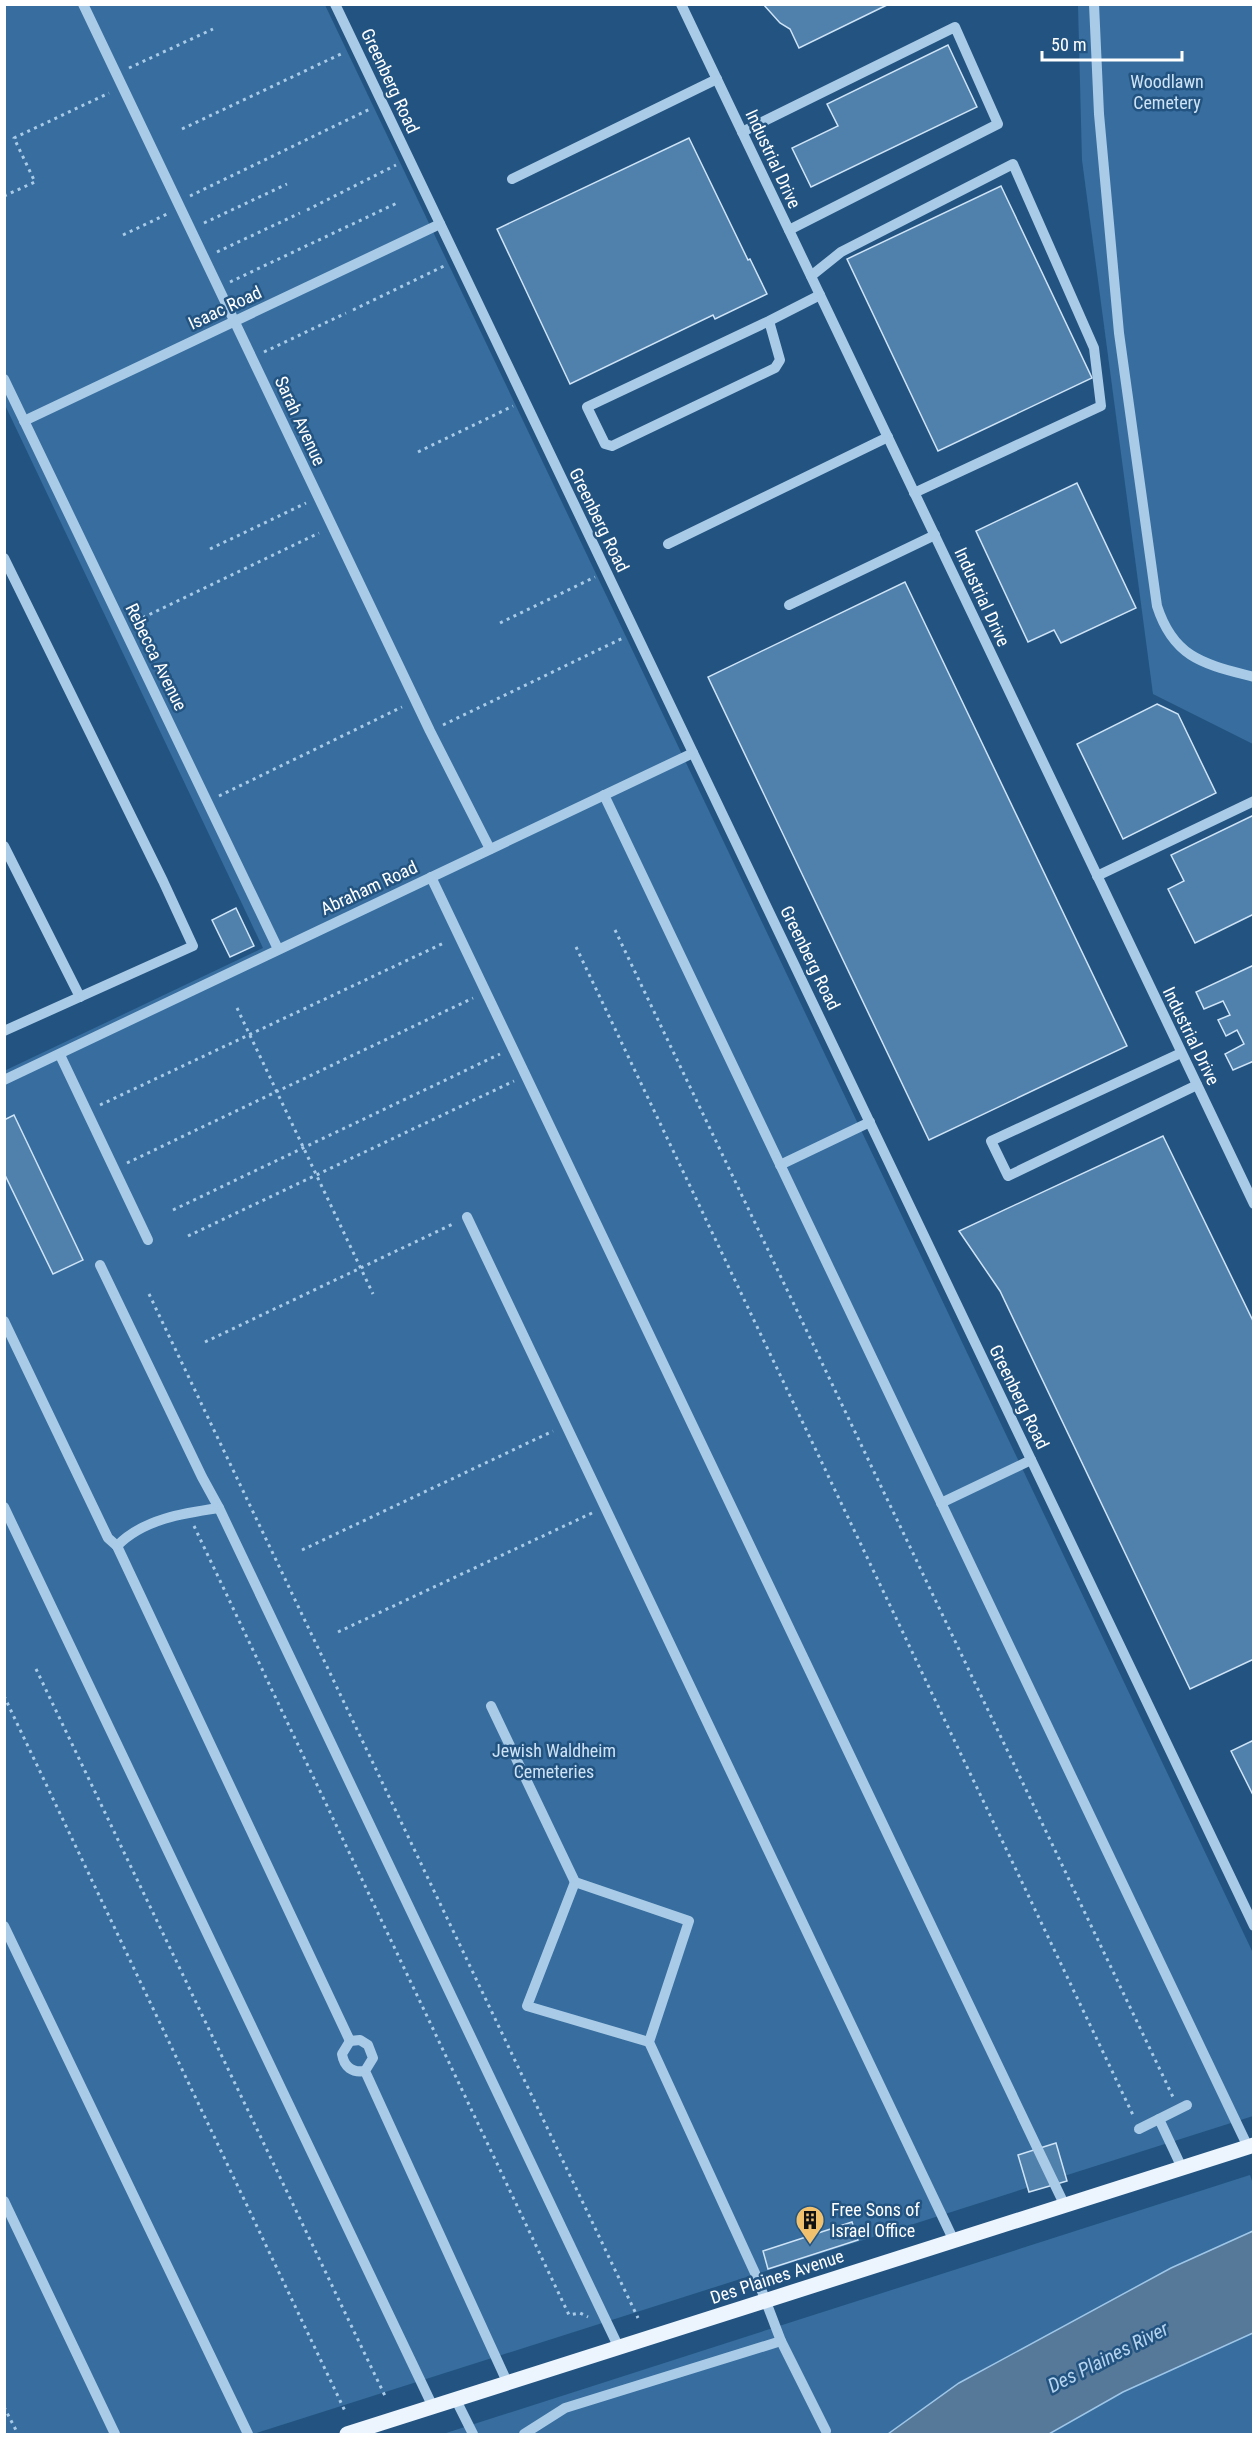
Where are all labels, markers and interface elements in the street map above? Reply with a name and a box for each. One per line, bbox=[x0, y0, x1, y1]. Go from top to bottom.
scale bar bbox=[1042, 24, 1182, 62]
street label: Greenberg Road bbox=[357, 25, 424, 137]
text: 50 m bbox=[1051, 34, 1086, 55]
park label: Woodlawn Cemetery bbox=[1130, 71, 1204, 113]
street label: Industrial Drive bbox=[741, 106, 806, 212]
street label: Isaac Road bbox=[185, 281, 265, 334]
street label: Sarah Avenue bbox=[271, 373, 330, 469]
street label: Greenberg Road bbox=[565, 464, 634, 575]
street label: Industrial Drive bbox=[950, 544, 1015, 650]
street label: Rebecca Avenue bbox=[121, 600, 191, 714]
street label: Abraham Road bbox=[317, 856, 420, 919]
street label: Greenberg Road bbox=[776, 902, 845, 1013]
street label: Industrial Drive bbox=[1159, 983, 1224, 1088]
street label: Greenberg Road bbox=[985, 1341, 1054, 1452]
park label: Jewish Waldheim Cemeteries bbox=[492, 1740, 616, 1782]
place label: Free Sons of Israel Office bbox=[831, 2199, 920, 2241]
building icon: Free Sons of Israel Office bbox=[794, 2204, 826, 2246]
street label: Des Plaines Avenue bbox=[707, 2245, 846, 2308]
water label: Des Plaines River bbox=[1044, 2316, 1173, 2398]

